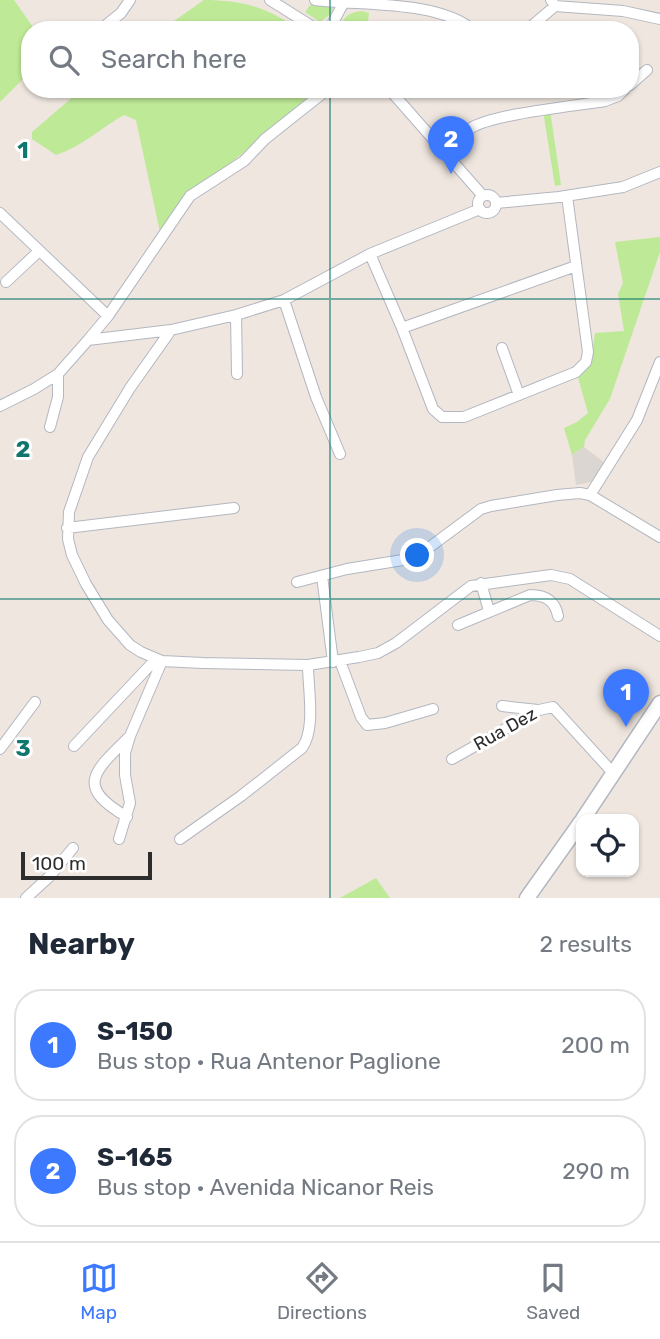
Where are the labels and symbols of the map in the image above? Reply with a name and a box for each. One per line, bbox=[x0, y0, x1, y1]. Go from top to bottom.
pin: 2 bbox=[428, 116, 474, 174]
text: 1 bbox=[17, 136, 29, 164]
text: 2 bbox=[16, 435, 30, 463]
your location bbox=[400, 538, 434, 572]
pin: 1 bbox=[603, 669, 649, 727]
street label: Rua Dez bbox=[470, 703, 540, 755]
text: 3 bbox=[15, 734, 31, 762]
scale bar bbox=[21, 849, 152, 881]

